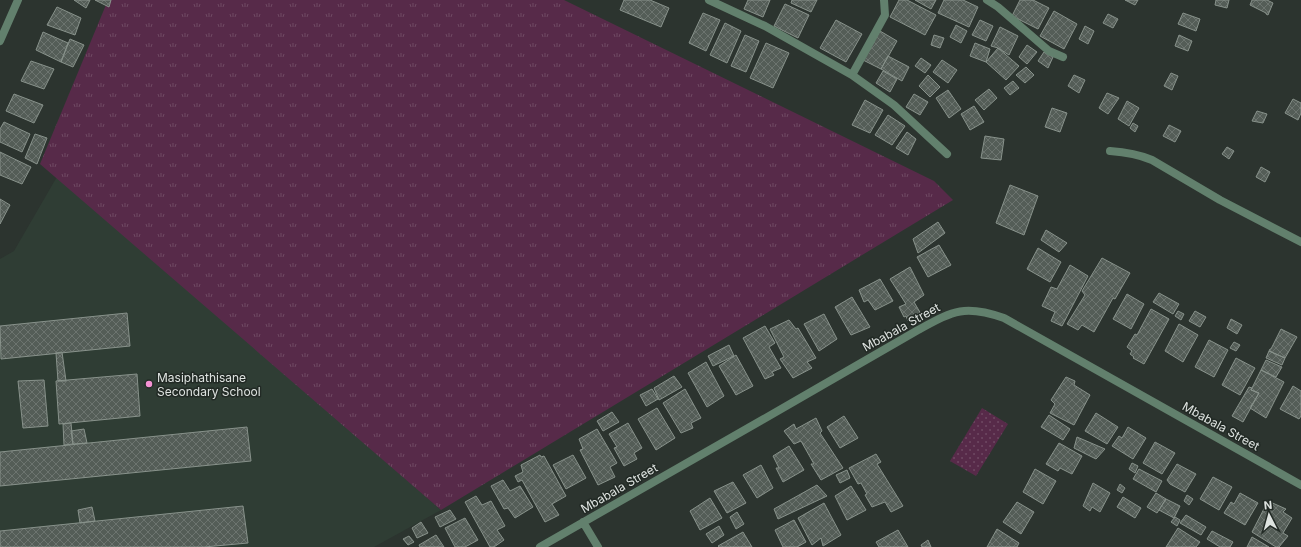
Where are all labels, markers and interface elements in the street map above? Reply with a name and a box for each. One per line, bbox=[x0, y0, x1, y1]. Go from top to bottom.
street label: Mbabala Street bbox=[860, 300, 942, 354]
place label: Masiphathisane Secondary School bbox=[157, 370, 261, 399]
marker: Masiphathisane Secondary School bbox=[144, 379, 154, 389]
street label: Mbabala Street bbox=[1180, 399, 1262, 453]
street label: Mbabala Street bbox=[578, 460, 660, 516]
north arrow bbox=[1249, 495, 1289, 535]
text: N bbox=[1263, 498, 1273, 512]

